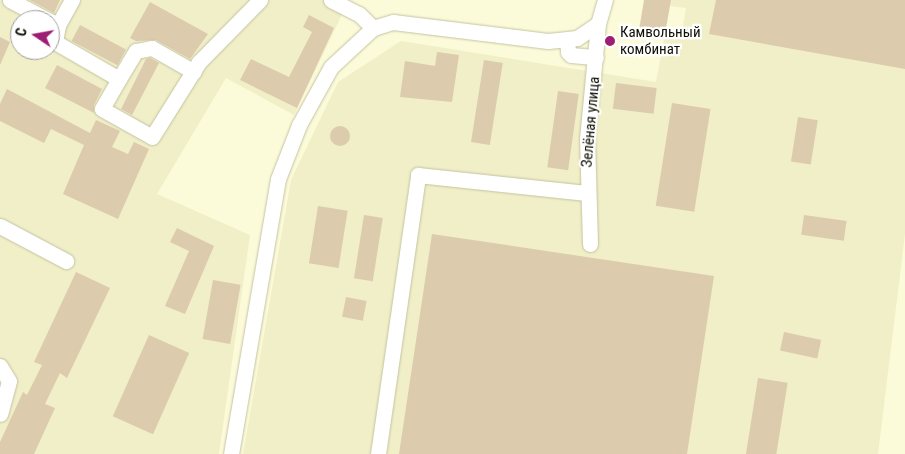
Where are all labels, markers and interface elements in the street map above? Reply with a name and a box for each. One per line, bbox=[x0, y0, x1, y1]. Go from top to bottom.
north arrow bbox=[10, 10, 60, 60]
place label: Камвольный комбинат bbox=[620, 23, 701, 58]
text: С bbox=[13, 27, 30, 38]
marker: Камвольный комбинат bbox=[604, 35, 616, 47]
street label: Зелёная улица bbox=[578, 76, 604, 168]

